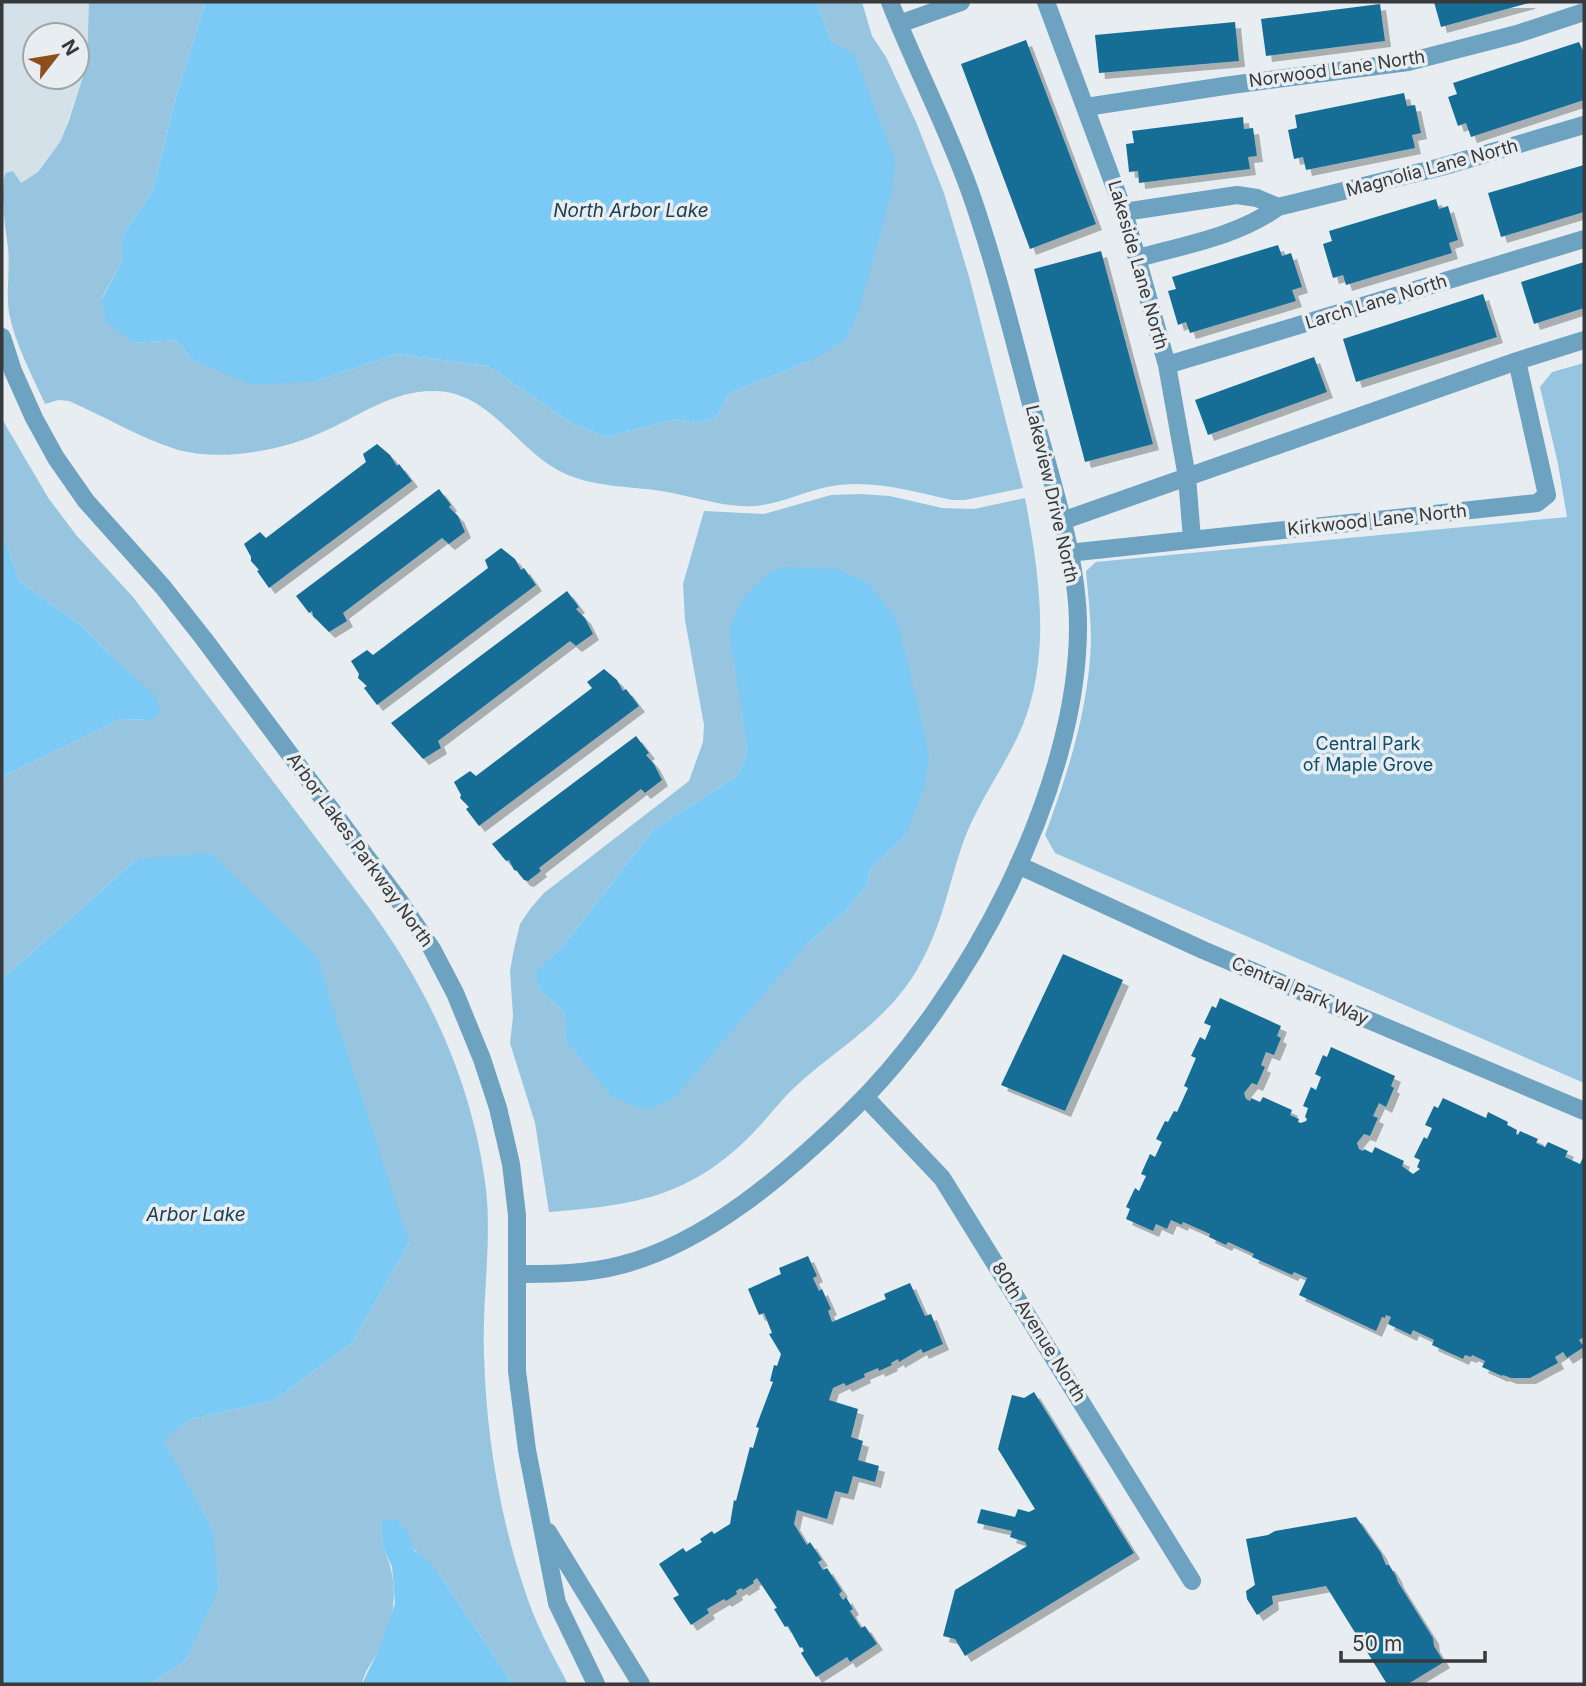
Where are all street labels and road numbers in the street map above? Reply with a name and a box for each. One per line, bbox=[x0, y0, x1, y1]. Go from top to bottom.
street label: Norwood Lane North bbox=[1247, 46, 1426, 91]
street label: Magnolia Lane North bbox=[1344, 134, 1520, 201]
street label: Lakeside Lane North bbox=[1104, 178, 1173, 352]
street label: Larch Lane North bbox=[1302, 270, 1449, 333]
street label: Lakeview Drive North bbox=[1022, 403, 1083, 585]
street label: Kirkwood Lane North bbox=[1286, 500, 1468, 539]
street label: Arbor Lakes Parkway North bbox=[283, 749, 438, 951]
street label: Central Park Way bbox=[1229, 952, 1372, 1029]
street label: 80th Avenue North bbox=[988, 1258, 1091, 1405]

